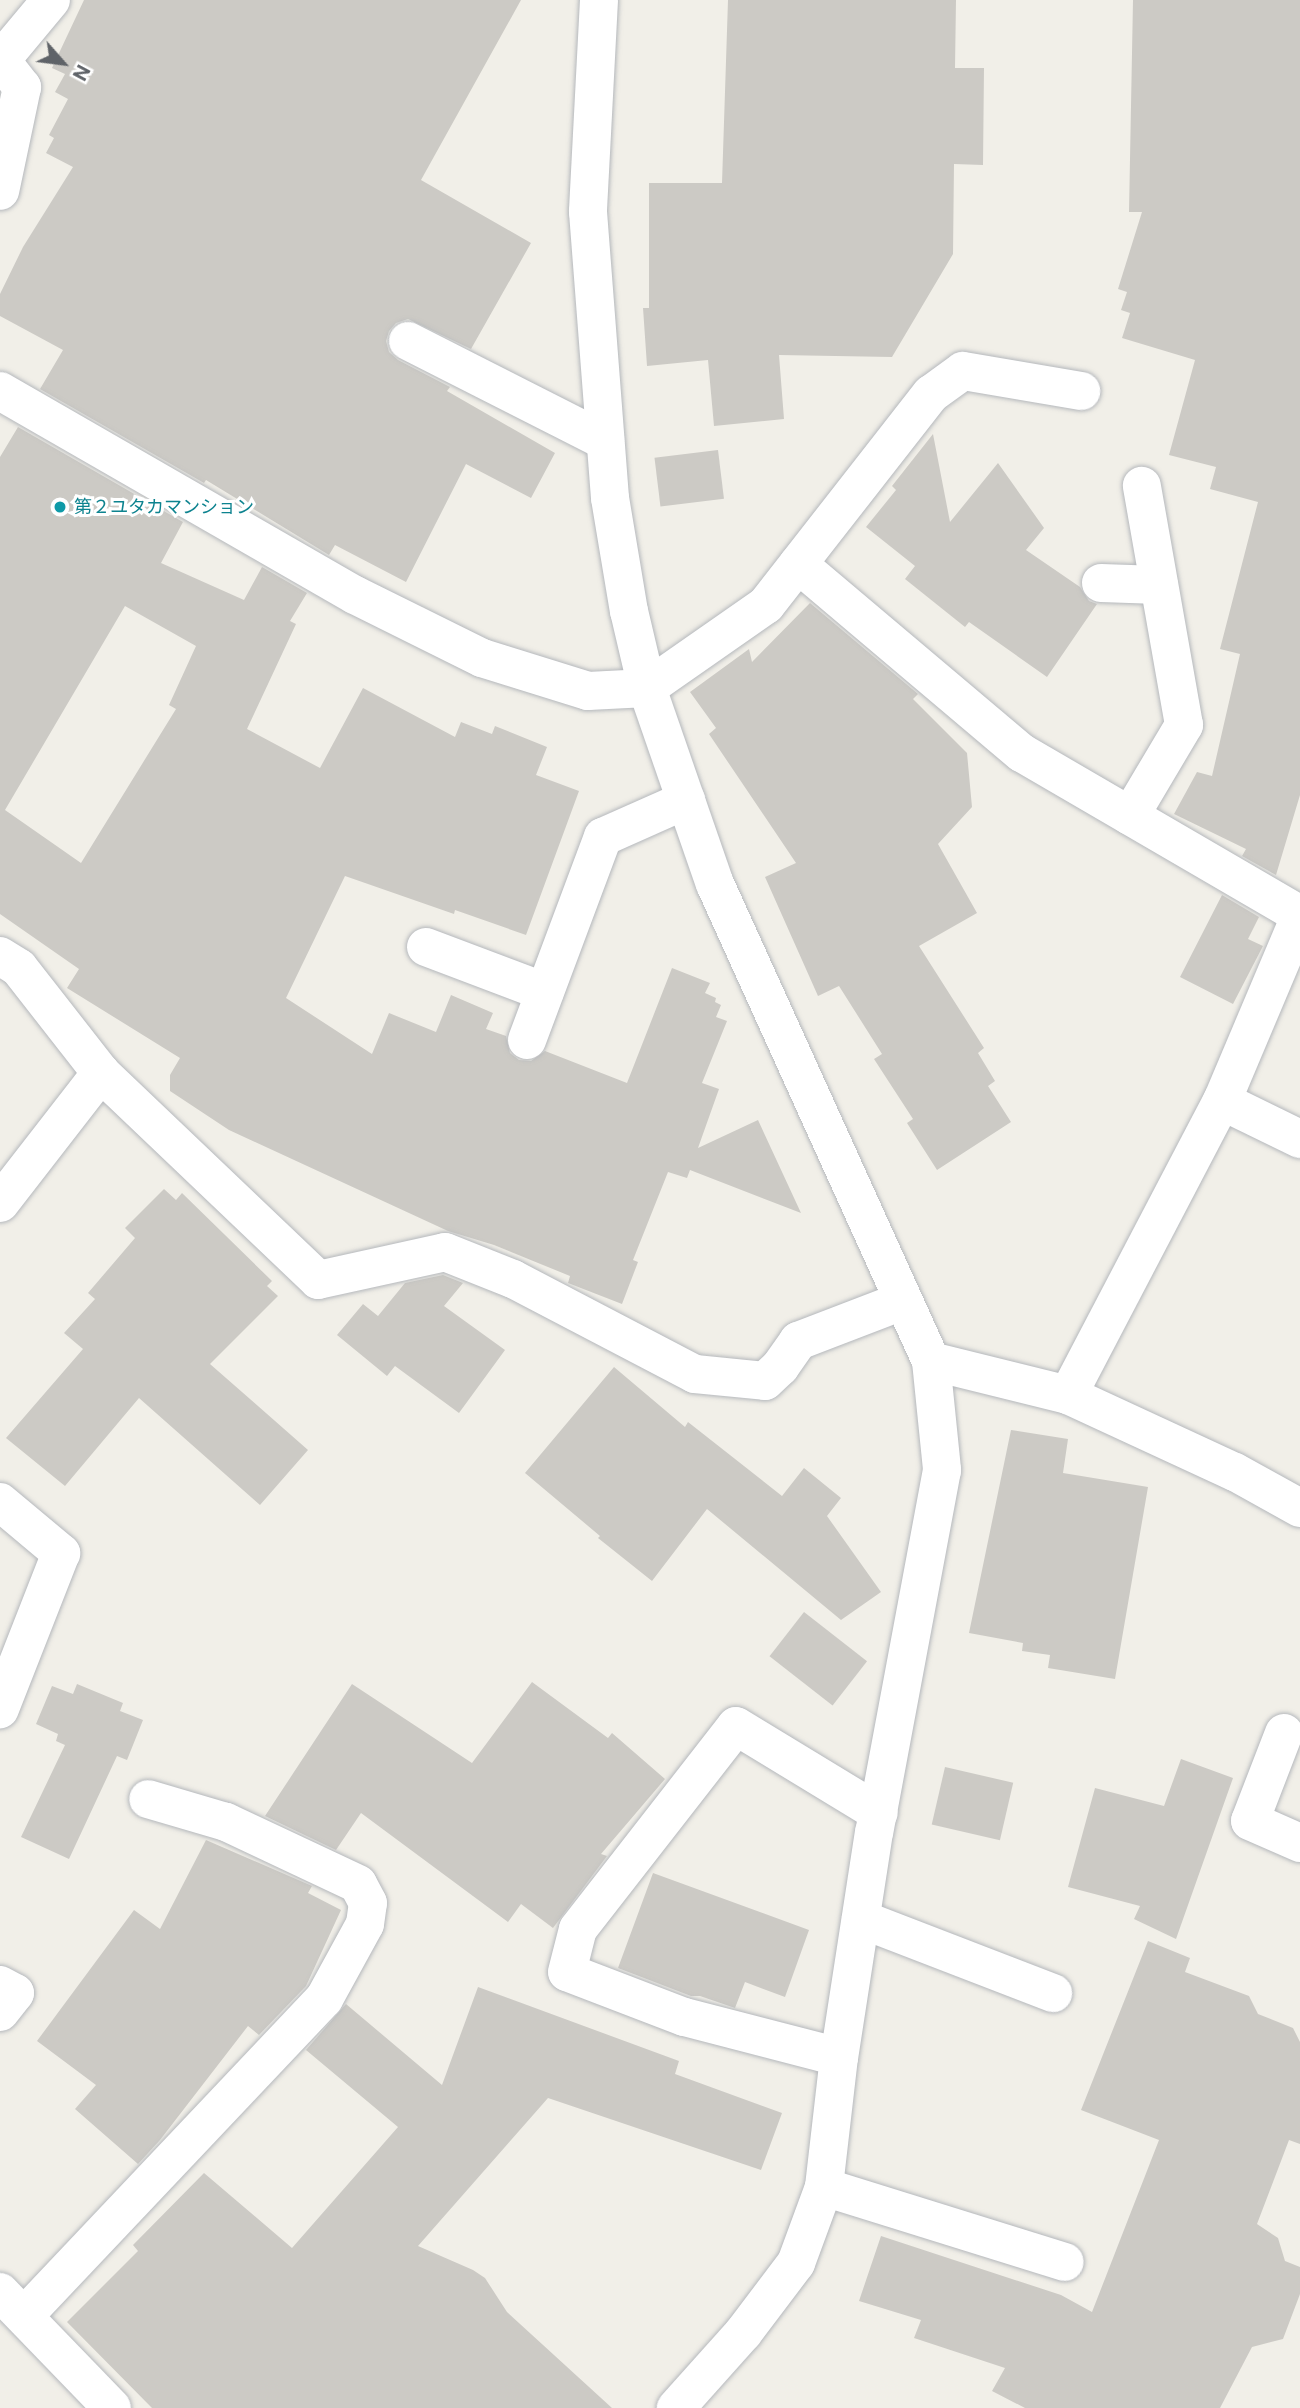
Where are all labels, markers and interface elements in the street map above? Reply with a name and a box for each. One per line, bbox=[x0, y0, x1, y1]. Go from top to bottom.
north arrow bbox=[28, 28, 98, 98]
text: N bbox=[68, 61, 95, 85]
place label: 第２ユタカマンション bbox=[74, 496, 254, 518]
marker: 第２ユタカマンション bbox=[52, 499, 68, 515]

